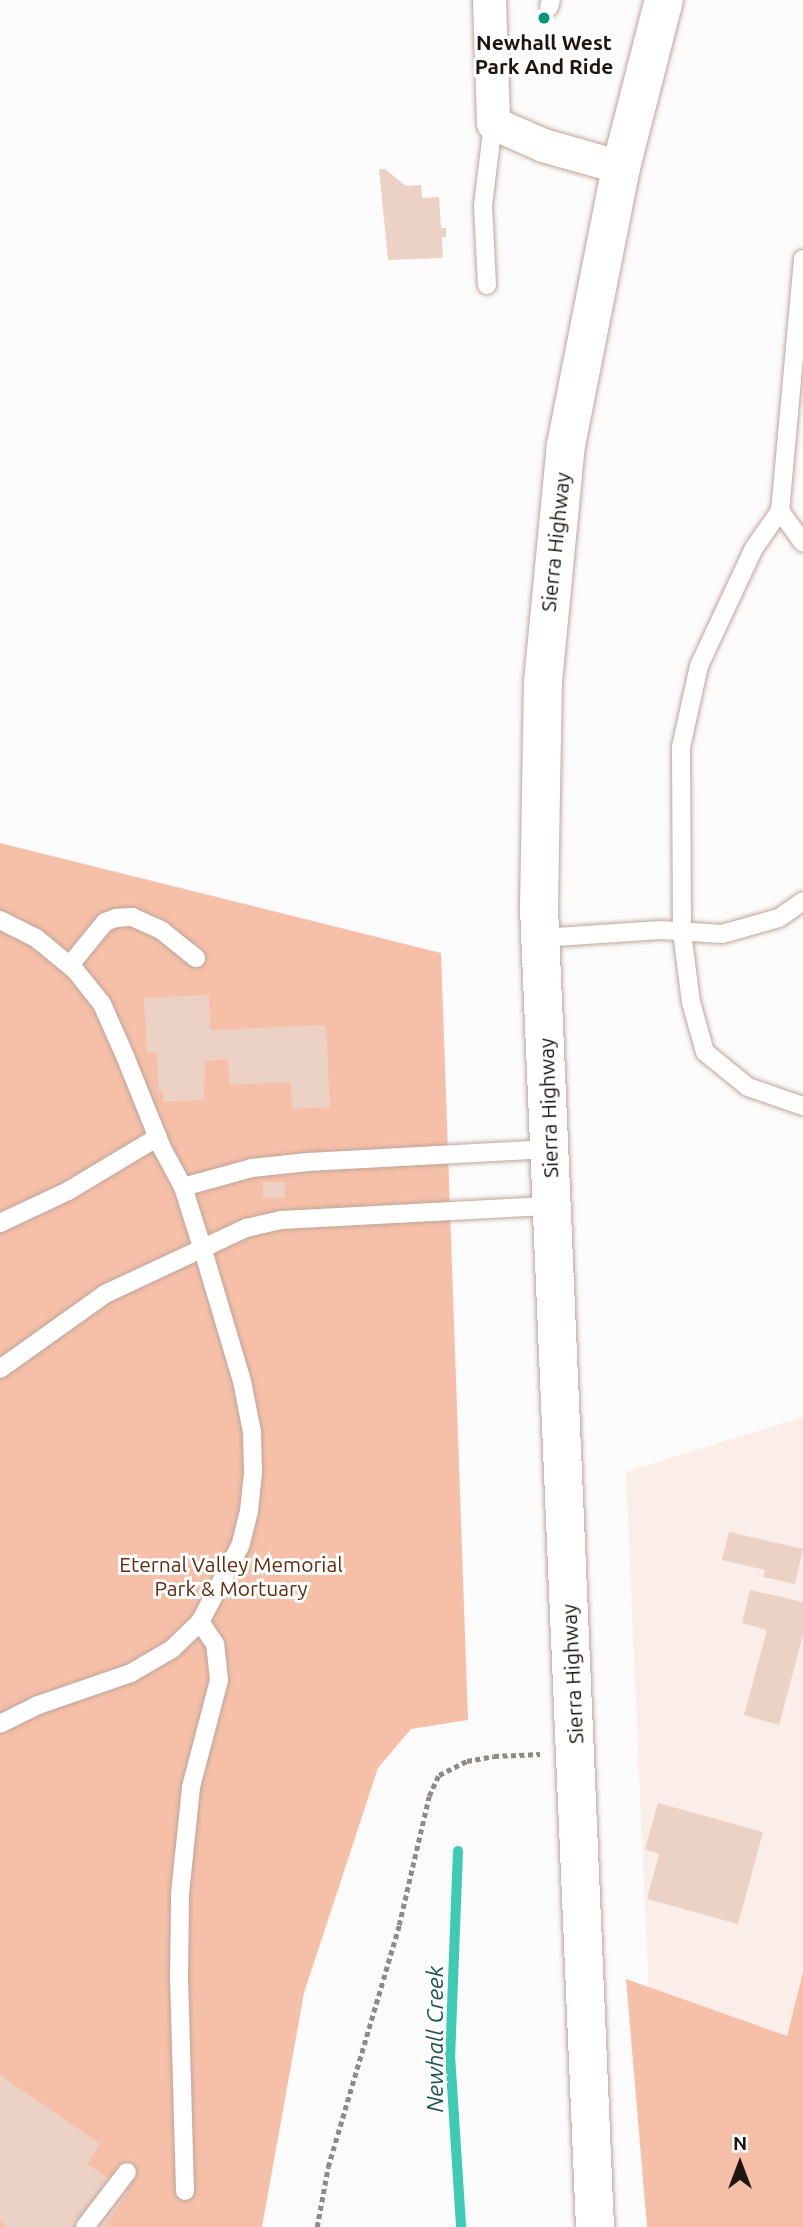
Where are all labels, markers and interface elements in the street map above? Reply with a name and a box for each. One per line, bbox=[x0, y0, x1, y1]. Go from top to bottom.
marker: Newhall West Park And Ride bbox=[536, 10, 552, 26]
place label: Newhall West Park And Ride bbox=[475, 29, 613, 79]
street label: Sierra Highway bbox=[535, 471, 575, 613]
street label: Sierra Highway bbox=[533, 1038, 563, 1178]
park label: Eternal Valley Memorial Park & Mortuary bbox=[119, 1551, 343, 1601]
street label: Sierra Highway bbox=[556, 1603, 588, 1745]
water label: Newhall Creek bbox=[421, 1965, 449, 2113]
north arrow bbox=[705, 2129, 775, 2199]
text: N bbox=[733, 2132, 747, 2154]

